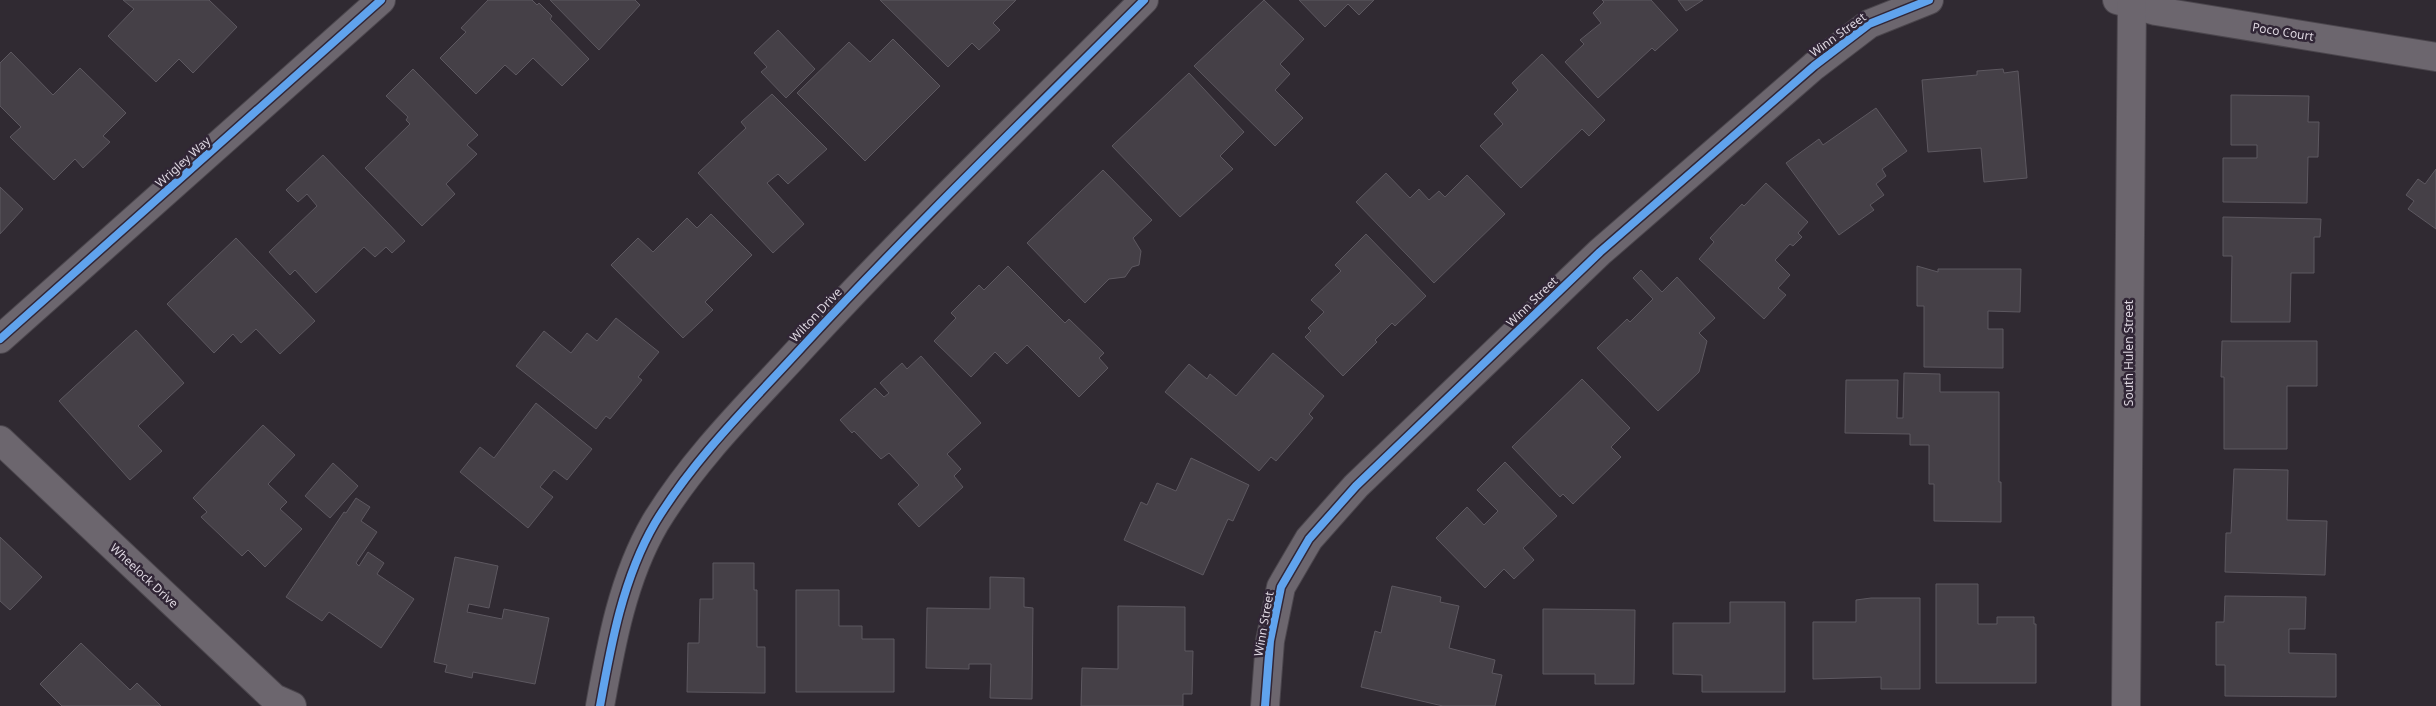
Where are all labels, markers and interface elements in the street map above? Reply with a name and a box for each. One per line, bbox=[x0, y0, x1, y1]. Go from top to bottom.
street label: Winn Street bbox=[1806, 8, 1870, 61]
street label: Poco Court bbox=[2251, 18, 2316, 45]
street label: Wrigley Way bbox=[151, 132, 215, 191]
street label: Winn Street bbox=[1502, 272, 1562, 331]
street label: Wilton Drive bbox=[786, 283, 846, 346]
street label: South Hulen Street bbox=[2120, 299, 2137, 406]
street label: Wheelock Drive bbox=[107, 540, 182, 612]
street label: Winn Street bbox=[1249, 589, 1278, 658]

